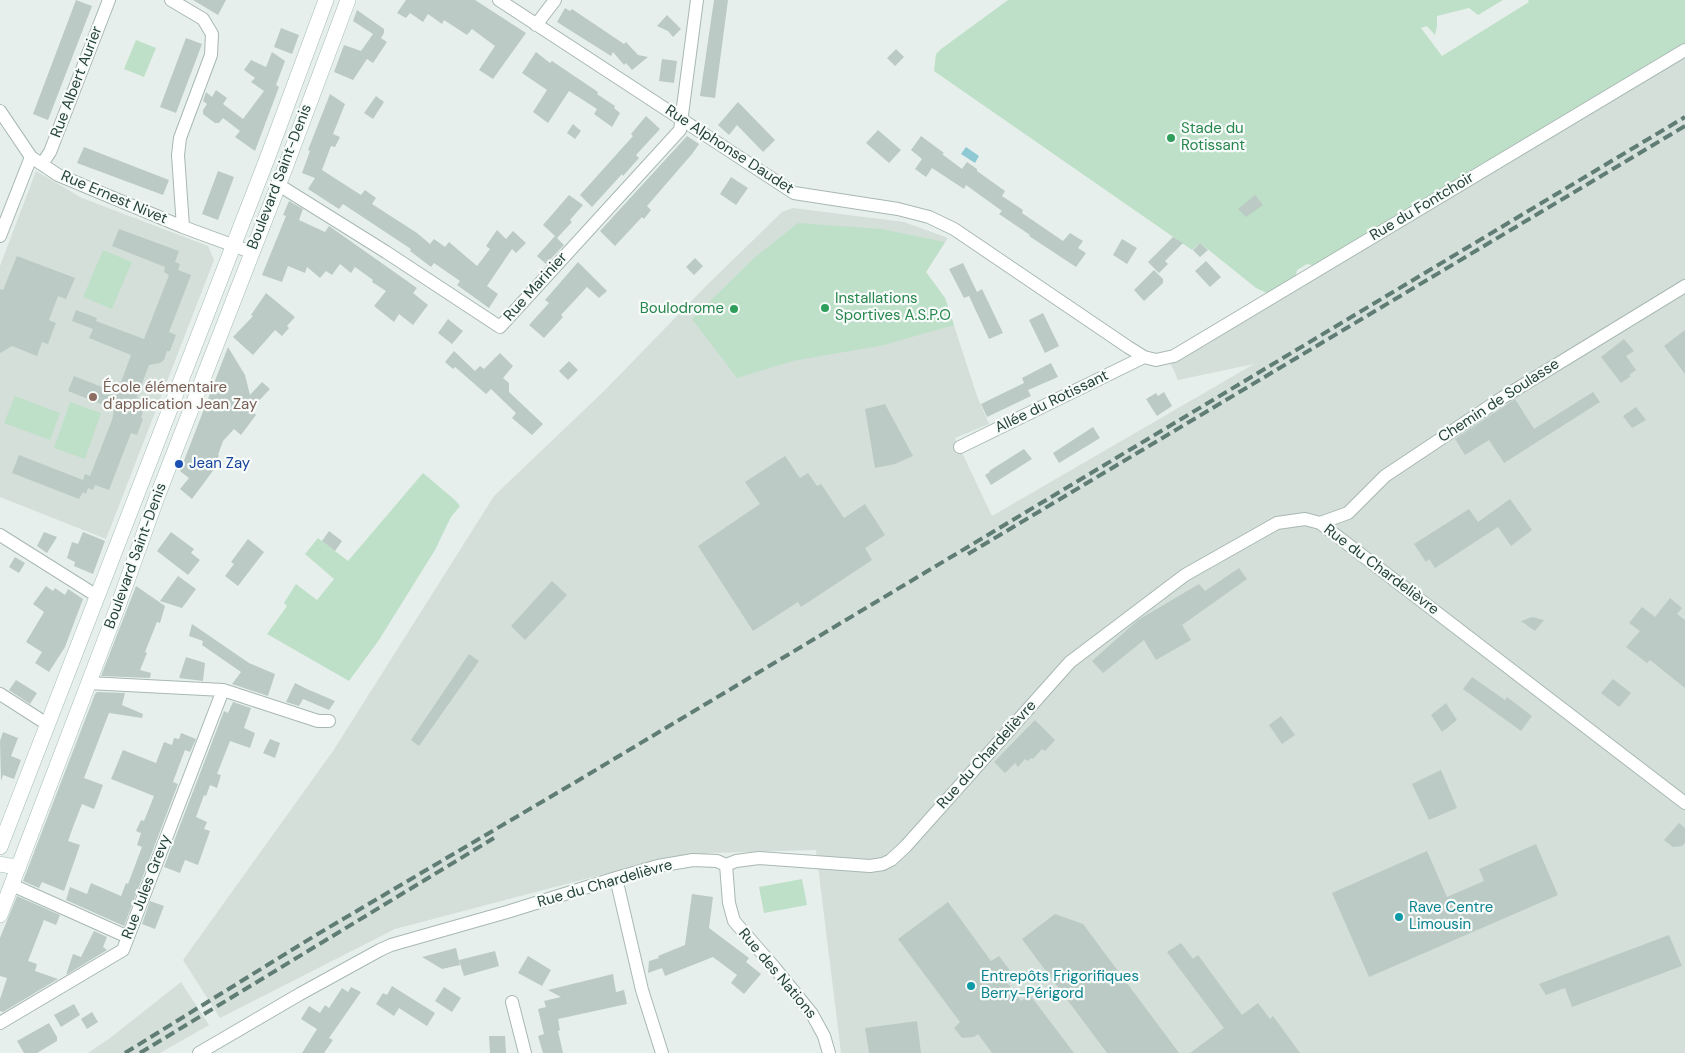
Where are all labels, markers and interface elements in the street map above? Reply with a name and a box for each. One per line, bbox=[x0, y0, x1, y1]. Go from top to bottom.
street label: Rue Albert Aurier bbox=[47, 24, 107, 140]
street label: Boulevard Saint-Denis bbox=[244, 102, 316, 252]
street label: Rue Alphonse Daudet bbox=[661, 102, 797, 198]
place label: Stade du Rotissant bbox=[1181, 120, 1245, 155]
marker: Stade du Rotissant bbox=[1165, 132, 1177, 144]
street label: Rue Ernest Nivet bbox=[58, 167, 170, 229]
street label: Rue du Fontchoir bbox=[1367, 169, 1477, 245]
street label: Rue Marinier bbox=[500, 249, 572, 325]
place label: Installations Sportives A.S.P.O bbox=[835, 290, 951, 325]
place label: Boulodrome bbox=[640, 300, 724, 318]
marker: Installations Sportives A.S.P.O bbox=[819, 302, 831, 314]
marker: Boulodrome bbox=[728, 303, 740, 315]
street label: Chemin de Soulasse bbox=[1435, 355, 1563, 447]
street label: Allée du Rotissant bbox=[992, 367, 1112, 437]
place label: École élémentaire d'application Jean Zay bbox=[103, 379, 257, 414]
marker: École élémentaire d'application Jean Zay bbox=[87, 391, 99, 403]
place label: Jean Zay bbox=[189, 455, 250, 473]
marker: Jean Zay bbox=[173, 458, 185, 470]
street label: Boulevard Saint-Denis bbox=[101, 481, 171, 631]
street label: Rue du Chardelièvre bbox=[1320, 521, 1442, 619]
street label: Rue du Chardelièvre bbox=[934, 697, 1040, 813]
street label: Rue Jules Grevy bbox=[119, 832, 175, 942]
street label: Rue du Chardelièvre bbox=[535, 856, 675, 912]
place label: Rave Centre Limousin bbox=[1409, 899, 1493, 934]
marker: Rave Centre Limousin bbox=[1393, 911, 1405, 923]
street label: Rue des Nations bbox=[734, 925, 820, 1023]
place label: Entrepôts Frigorifiques Berry-Périgord bbox=[981, 968, 1139, 1003]
marker: Entrepôts Frigorifiques Berry-Périgord bbox=[965, 980, 977, 992]

